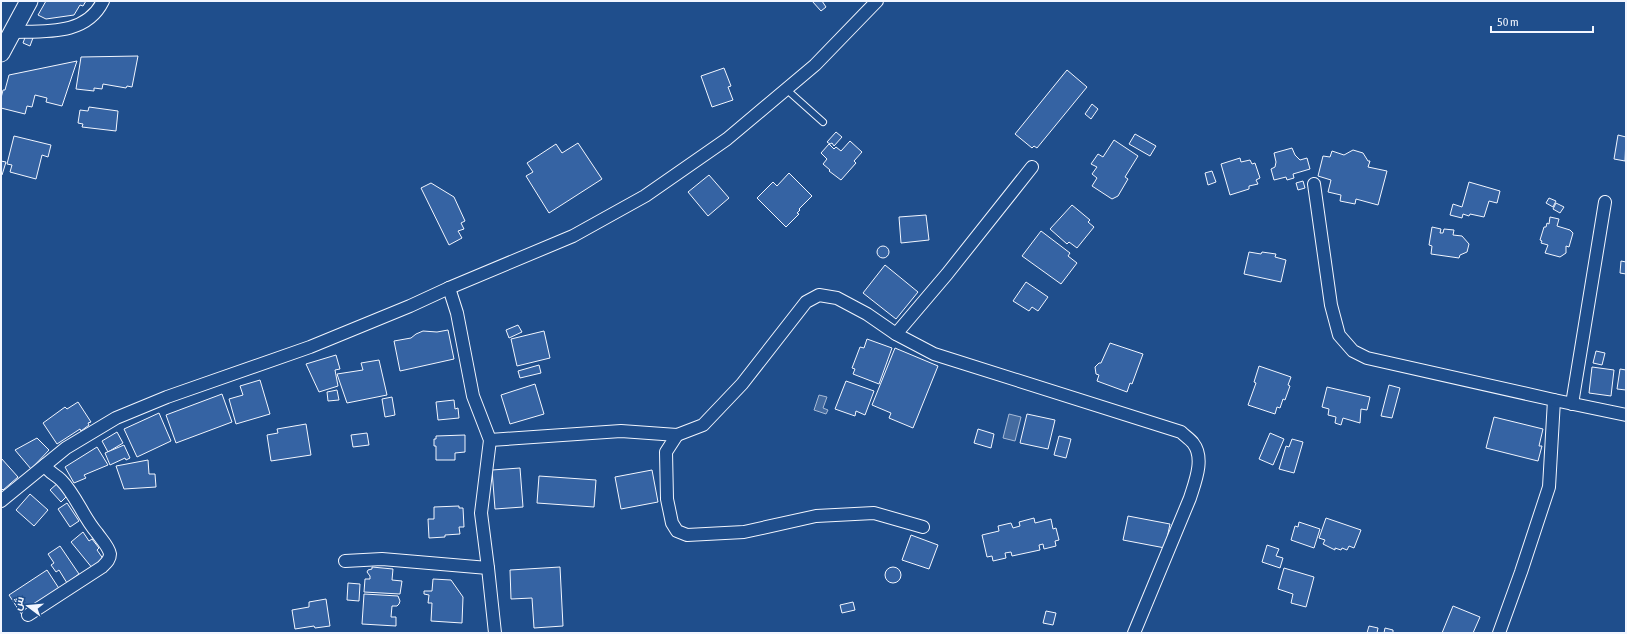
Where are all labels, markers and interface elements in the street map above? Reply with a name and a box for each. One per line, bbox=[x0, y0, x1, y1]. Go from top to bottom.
scale bar bbox=[1491, 8, 1593, 34]
text: 50 m bbox=[1497, 15, 1519, 29]
north arrow bbox=[8, 586, 48, 626]
text: ش bbox=[11, 595, 27, 612]

